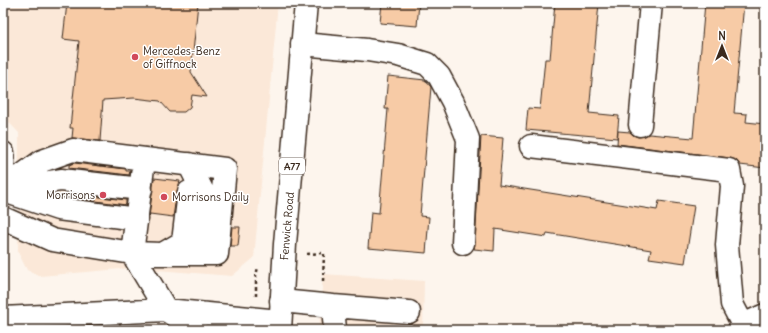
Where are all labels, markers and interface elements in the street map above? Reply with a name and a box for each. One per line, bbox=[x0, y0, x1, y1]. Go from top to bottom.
north arrow bbox=[702, 26, 742, 66]
text: N bbox=[718, 29, 726, 43]
place label: Mercedes-Benz of Giffnock bbox=[143, 44, 220, 71]
marker: Mercedes-Benz of Giffnock bbox=[130, 52, 140, 62]
road number: A77 bbox=[279, 158, 305, 174]
place label: Morrisons bbox=[46, 188, 95, 202]
marker: Morrisons bbox=[98, 190, 108, 200]
place label: Morrisons Daily bbox=[172, 190, 249, 204]
street label: Fenwick Road bbox=[277, 191, 297, 261]
marker: Morrisons Daily bbox=[159, 192, 169, 202]

